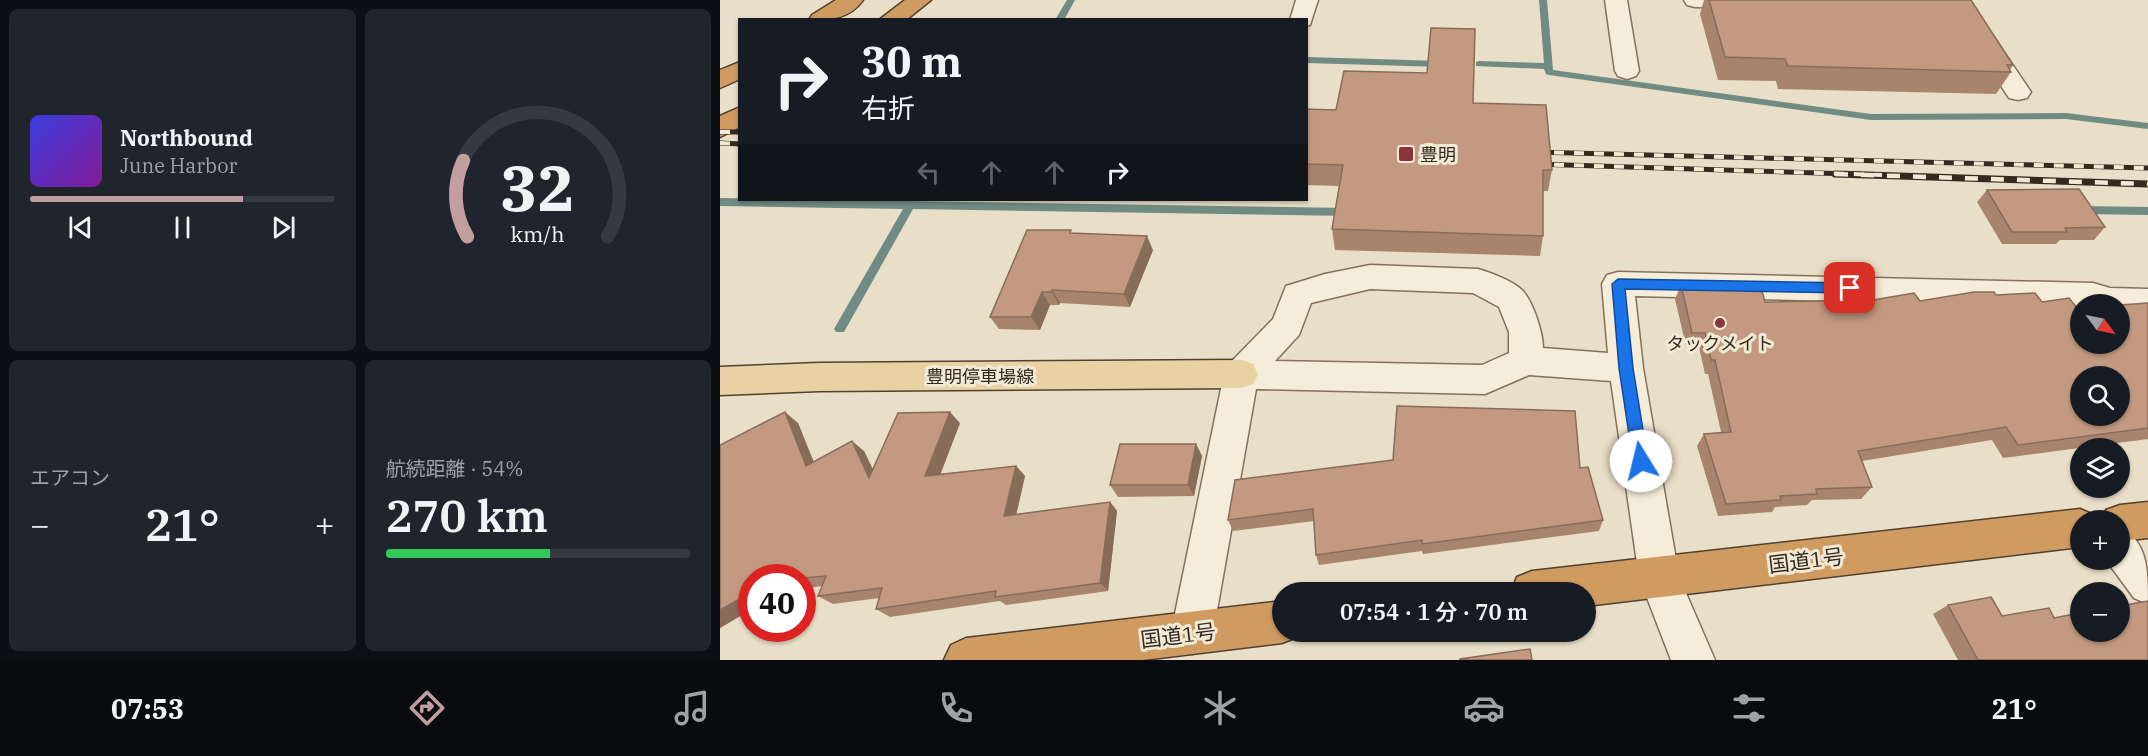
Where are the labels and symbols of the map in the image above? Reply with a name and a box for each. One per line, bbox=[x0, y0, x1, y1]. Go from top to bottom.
place label: 豊明 bbox=[1420, 143, 1456, 166]
marker: 豊明 bbox=[1397, 145, 1415, 163]
pin bbox=[1824, 262, 1875, 313]
north arrow bbox=[2070, 294, 2130, 354]
marker: タックメイト bbox=[1713, 316, 1727, 330]
place label: タックメイト bbox=[1666, 332, 1774, 355]
street label: 豊明停車場線 bbox=[926, 365, 1034, 388]
position arrow bbox=[1609, 429, 1673, 493]
street label: 国道1号 bbox=[1767, 541, 1845, 579]
speed limit sign: 40 bbox=[738, 564, 816, 642]
street label: 国道1号 bbox=[1139, 616, 1217, 654]

